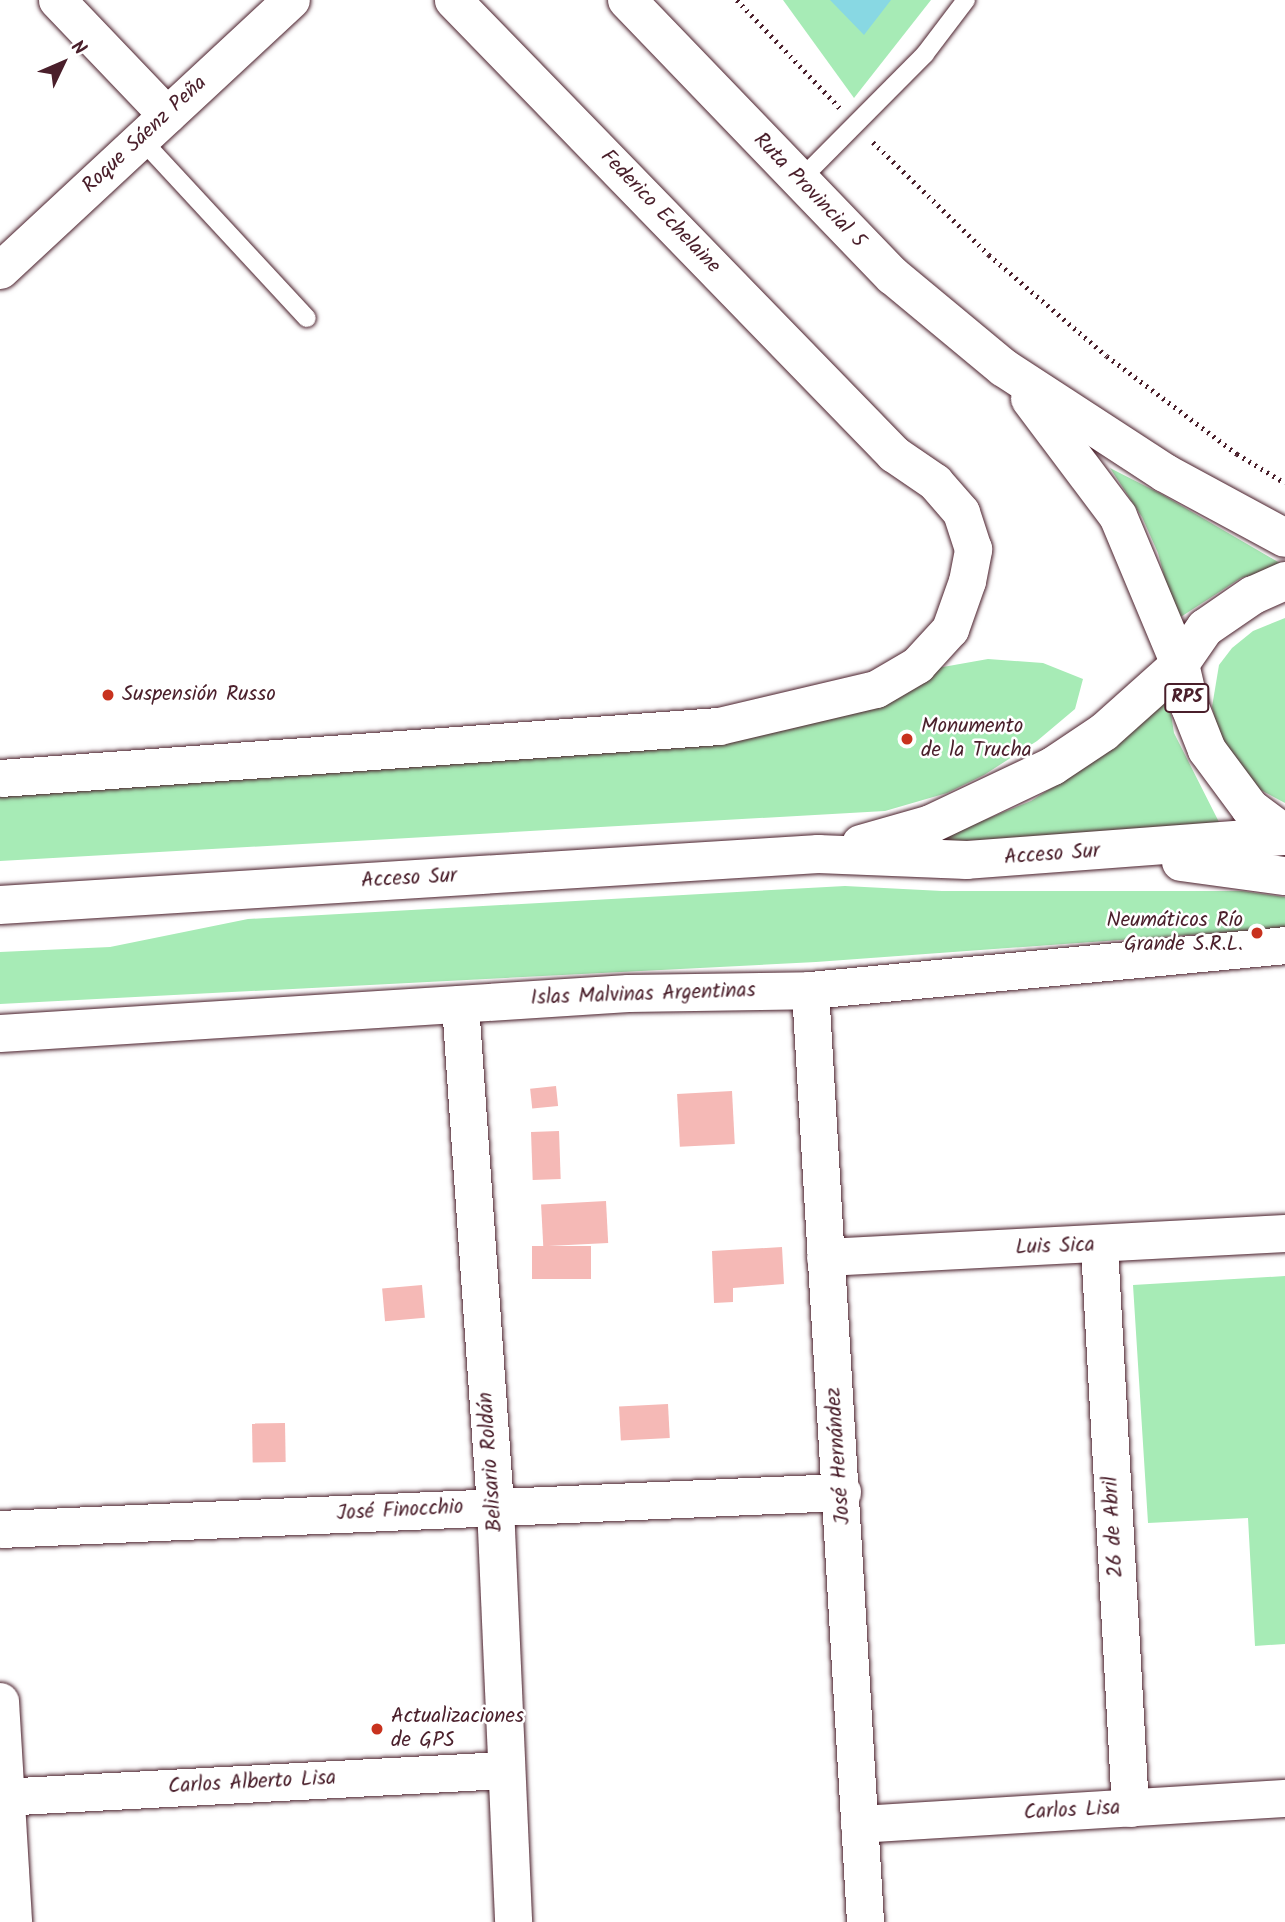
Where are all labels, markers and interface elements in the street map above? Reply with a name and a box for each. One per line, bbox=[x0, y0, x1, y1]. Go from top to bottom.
north arrow bbox=[28, 28, 98, 98]
text: N bbox=[63, 34, 93, 63]
street label: Roque Sáenz Peña bbox=[78, 71, 212, 199]
street label: Ruta Provincial 5 bbox=[748, 128, 870, 254]
street label: Federico Echelaine bbox=[594, 145, 726, 279]
place label: Suspensión Russo bbox=[122, 682, 276, 708]
road number: RP5 bbox=[1164, 682, 1210, 713]
marker: Suspensión Russo bbox=[100, 687, 116, 703]
place label: Monumento de la Trucha bbox=[921, 714, 1032, 764]
marker: Monumento de la Trucha bbox=[899, 731, 915, 747]
street label: Acceso Sur bbox=[1003, 839, 1101, 871]
street label: Acceso Sur bbox=[360, 864, 458, 894]
place label: Neumáticos Río Grande S.R.L. bbox=[1106, 908, 1243, 958]
marker: Neumáticos Río Grande S.R.L. bbox=[1249, 925, 1265, 941]
street label: Islas Malvinas Argentinas bbox=[530, 978, 756, 1012]
street label: Luis Sica bbox=[1015, 1233, 1095, 1261]
street label: José Hernández bbox=[822, 1386, 856, 1526]
street label: Belisario Roldán bbox=[474, 1391, 508, 1533]
street label: 26 de Abril bbox=[1099, 1476, 1129, 1578]
street label: José Finocchio bbox=[336, 1495, 464, 1527]
place label: Actualizaciones de GPS bbox=[391, 1704, 524, 1754]
marker: Actualizaciones de GPS bbox=[369, 1721, 385, 1737]
street label: Carlos Alberto Lisa bbox=[167, 1766, 337, 1800]
street label: Carlos Lisa bbox=[1023, 1796, 1121, 1826]

